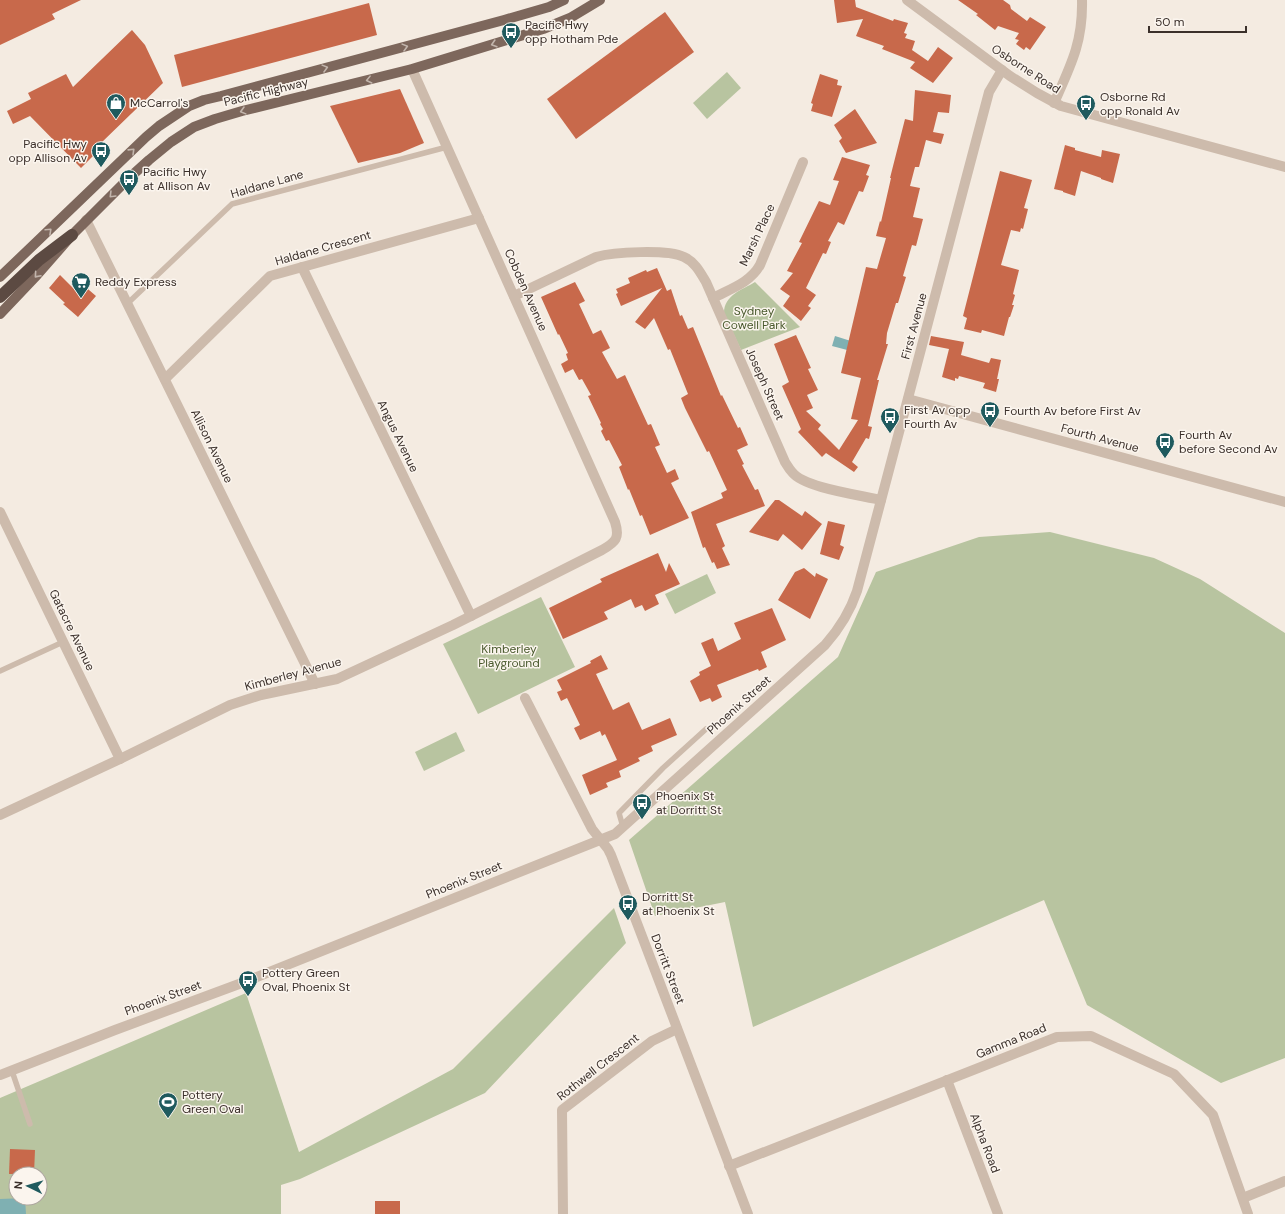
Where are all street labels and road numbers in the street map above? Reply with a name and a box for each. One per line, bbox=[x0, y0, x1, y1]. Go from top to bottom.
street label: Osborne Road bbox=[988, 41, 1064, 97]
street label: Pacific Highway bbox=[222, 74, 310, 110]
street label: Haldane Lane bbox=[229, 166, 305, 202]
street label: Marsh Place bbox=[736, 201, 778, 269]
street label: Haldane Crescent bbox=[273, 227, 373, 269]
street label: Cobden Avenue bbox=[501, 246, 551, 334]
street label: First Avenue bbox=[897, 291, 931, 361]
street label: Joseph Street bbox=[742, 345, 788, 423]
street label: Angus Avenue bbox=[374, 397, 422, 475]
street label: Allison Avenue bbox=[187, 406, 237, 486]
street label: Fourth Avenue bbox=[1059, 420, 1141, 456]
street label: Gatacre Avenue bbox=[45, 587, 99, 673]
street label: Kimberley Avenue bbox=[243, 653, 343, 695]
street label: Phoenix Street bbox=[704, 672, 775, 738]
street label: Phoenix Street bbox=[424, 857, 505, 903]
street label: Dorritt Street bbox=[647, 932, 689, 1007]
street label: Phoenix Street bbox=[122, 977, 204, 1019]
street label: Gamma Road bbox=[973, 1020, 1049, 1062]
street label: Rothwell Crescent bbox=[553, 1030, 643, 1104]
street label: Alpha Road bbox=[966, 1111, 1004, 1175]

